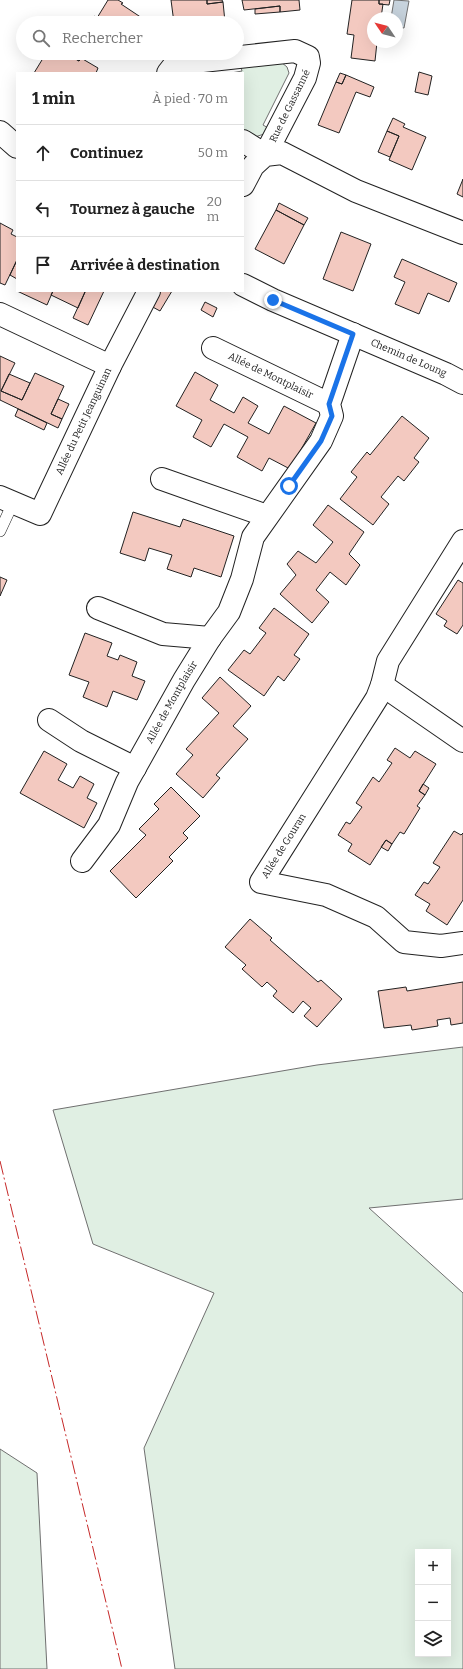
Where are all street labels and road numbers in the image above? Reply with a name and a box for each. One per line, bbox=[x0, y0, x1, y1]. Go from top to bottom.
street label: Rue de Gassanné bbox=[267, 68, 313, 144]
street label: Chemin de Loung bbox=[369, 336, 449, 380]
street label: Allée de Montplaisir bbox=[226, 350, 316, 402]
street label: Allée du Petit Jeanguinan bbox=[53, 365, 115, 477]
street label: Allée de Montplaisir bbox=[144, 658, 200, 746]
street label: Allée de Gouran bbox=[259, 811, 309, 881]

